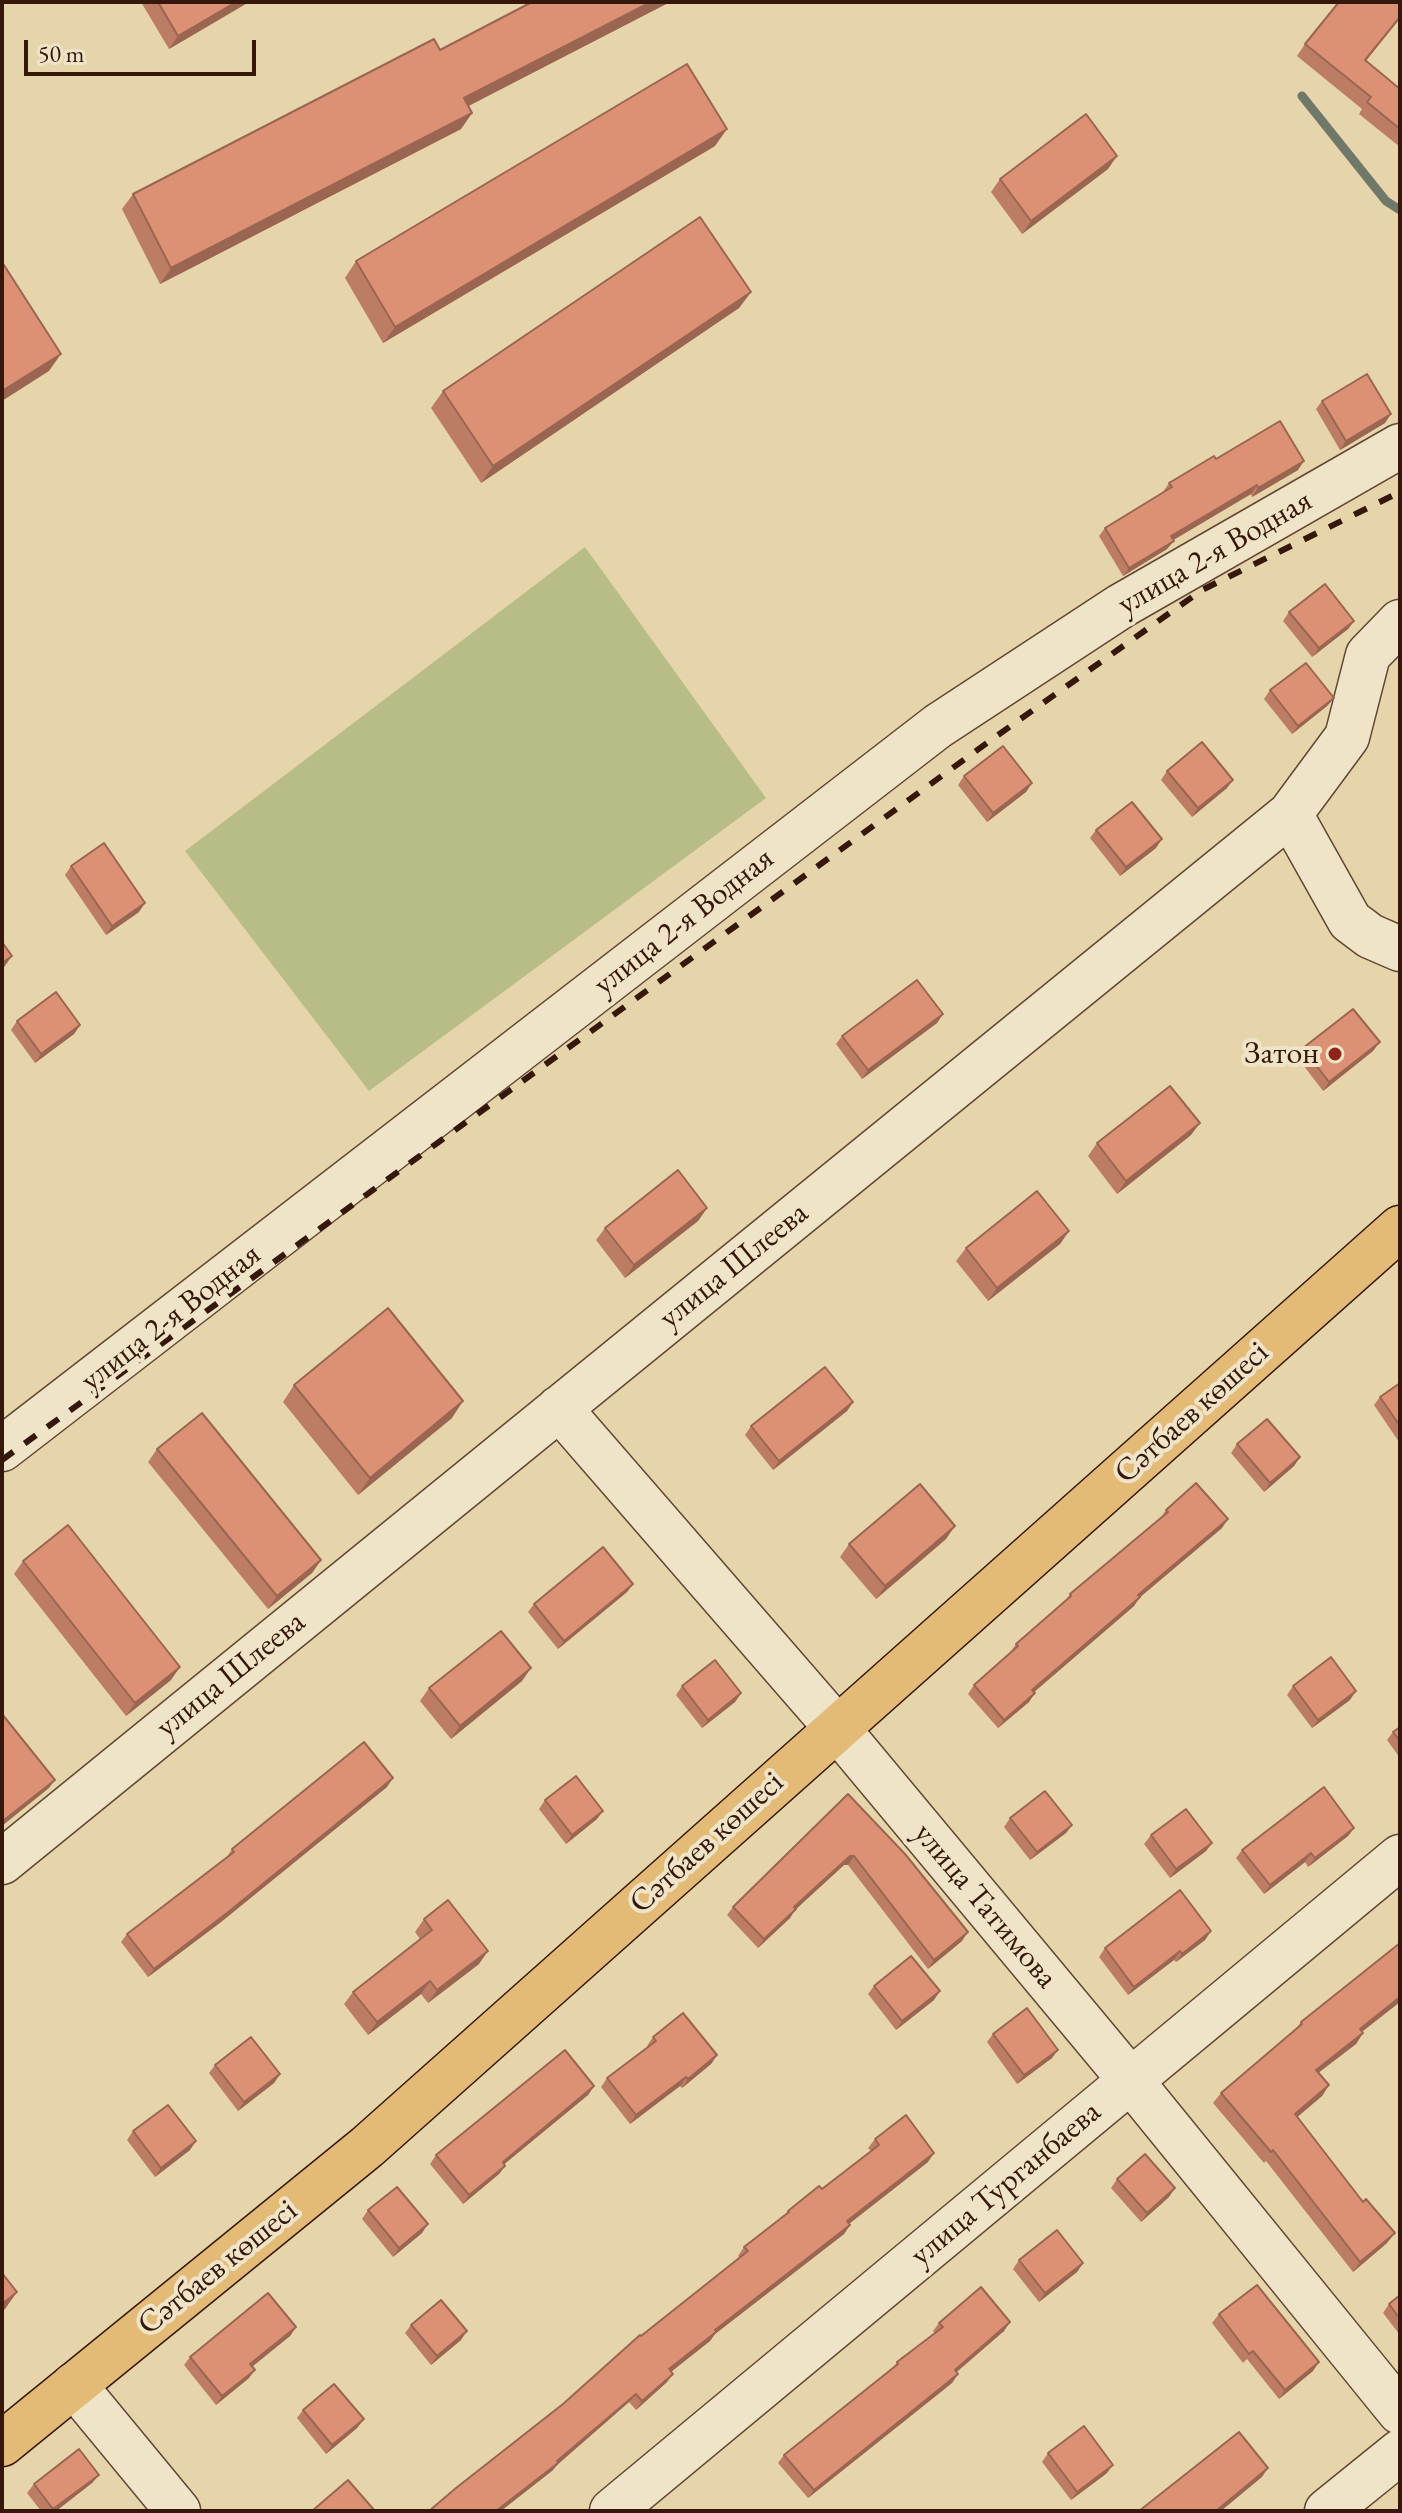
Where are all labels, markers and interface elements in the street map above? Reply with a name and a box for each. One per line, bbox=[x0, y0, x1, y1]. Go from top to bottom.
scale bar bbox=[28, 24, 260, 74]
text: 50 m bbox=[38, 38, 85, 69]
street label: улица 2-я Водная bbox=[1111, 482, 1319, 624]
street label: улица 2-я Водная bbox=[586, 840, 782, 1004]
place label: Затон bbox=[1244, 1035, 1319, 1073]
marker: Затон bbox=[1326, 1045, 1344, 1063]
street label: улица Шлеева bbox=[652, 1194, 816, 1338]
street label: улица 2-я Водная bbox=[73, 1236, 269, 1400]
street label: Сәтбаев көшесі bbox=[1107, 1334, 1277, 1492]
street label: улица Шлеева bbox=[149, 1603, 313, 1747]
street label: Сәтбаев көшесі bbox=[622, 1764, 792, 1922]
street label: улица Татимова bbox=[905, 1815, 1065, 1997]
street label: улица Турганбаева bbox=[903, 2093, 1109, 2275]
street label: Сәтбаев көшесі bbox=[131, 2192, 305, 2344]

